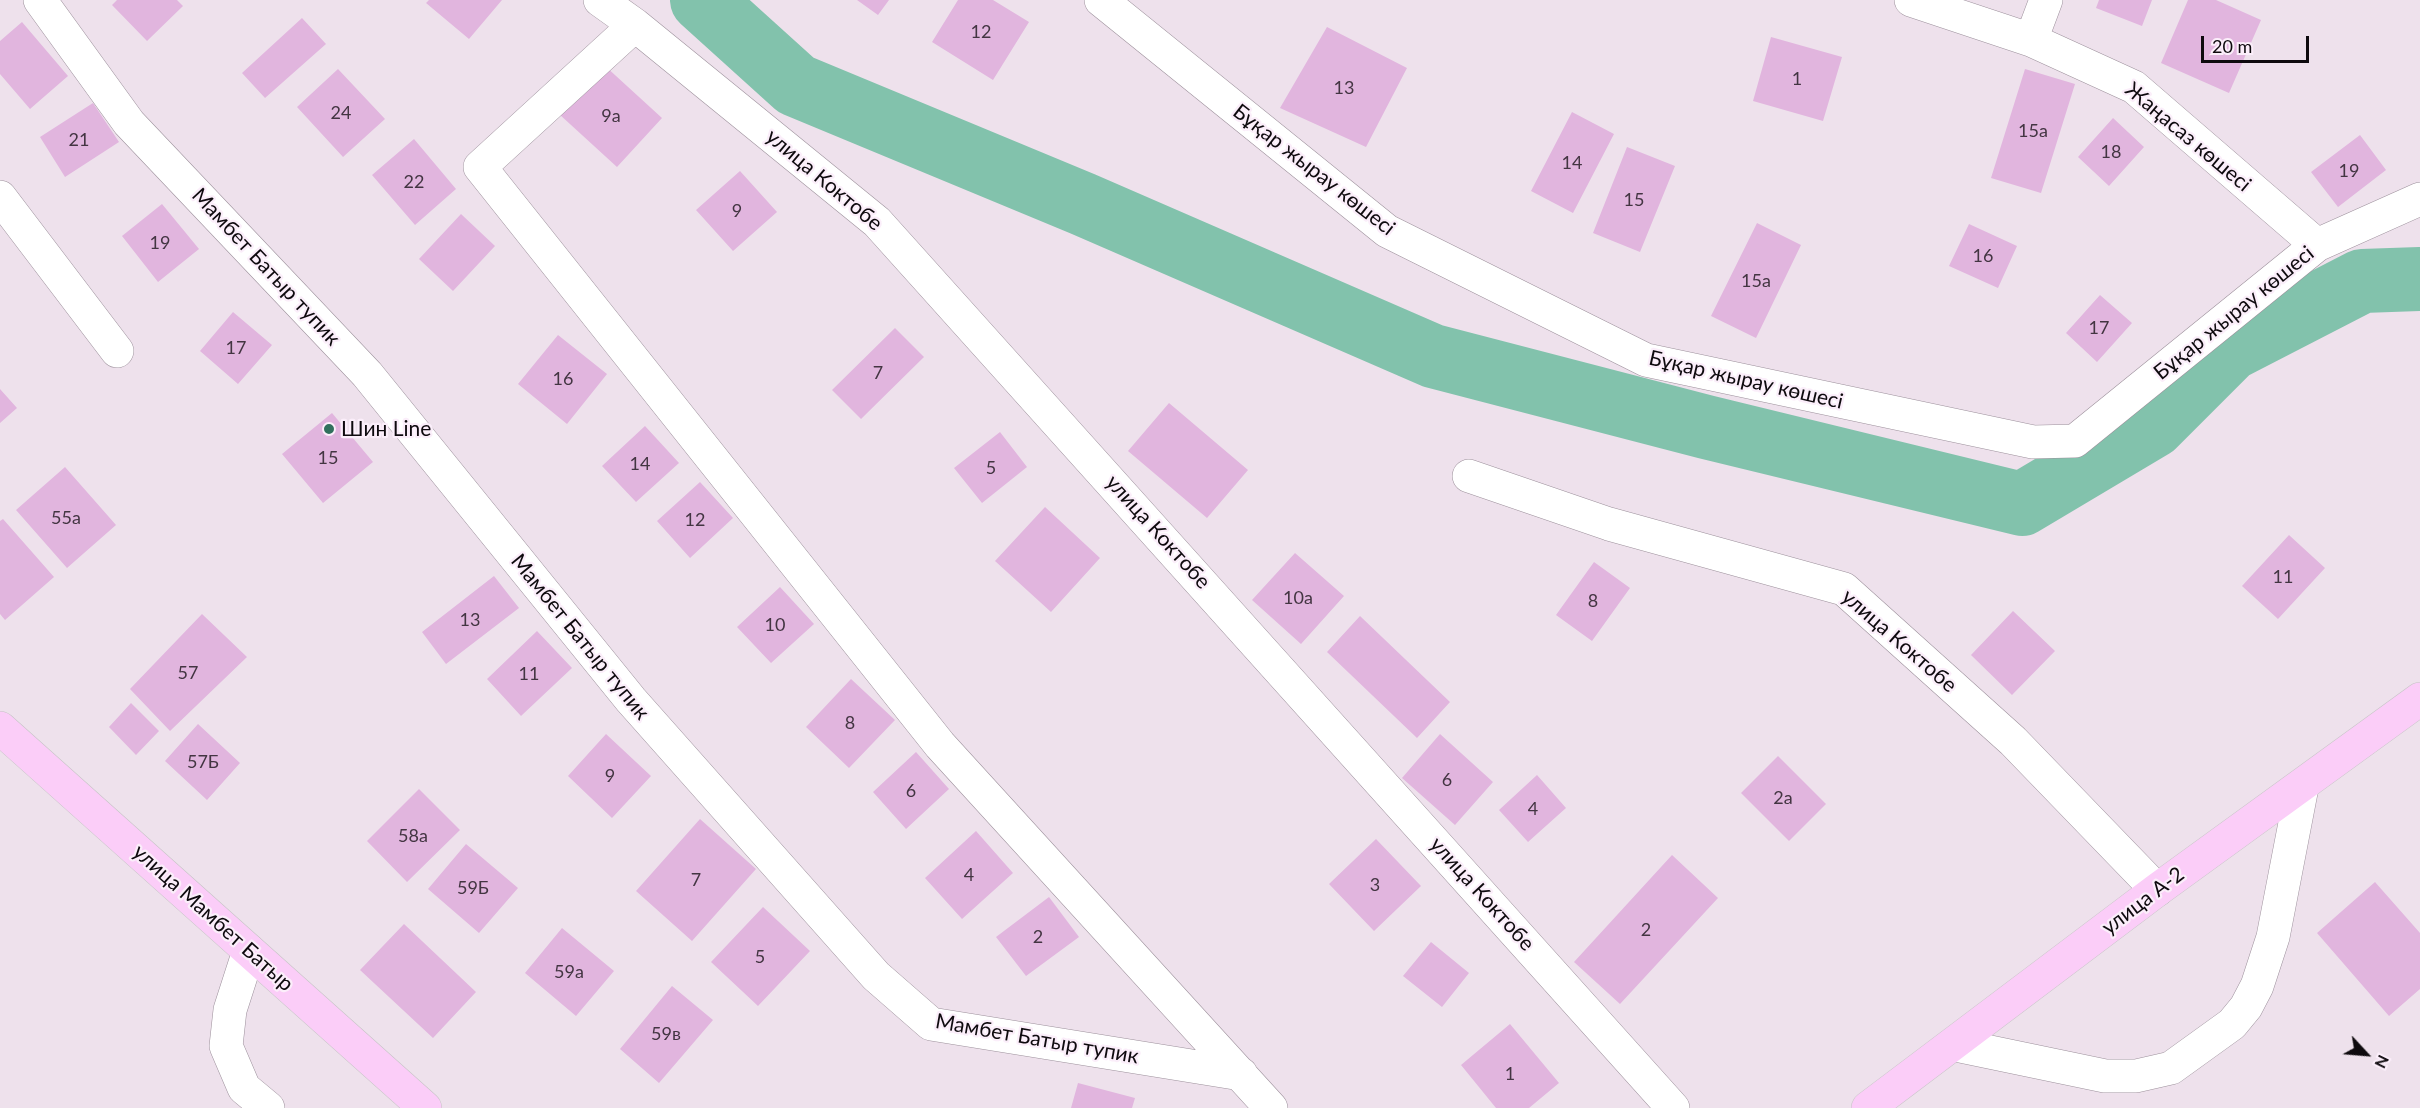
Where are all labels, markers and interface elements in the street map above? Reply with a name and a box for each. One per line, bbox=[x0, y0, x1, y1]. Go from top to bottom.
house number: 12 bbox=[971, 21, 991, 43]
scale bar bbox=[2204, 24, 2312, 62]
text: 20 m bbox=[2212, 35, 2252, 57]
house number: 1 bbox=[1792, 68, 1802, 90]
house number: 13 bbox=[1334, 77, 1354, 99]
street label: Жаңасаз көшесі bbox=[2120, 77, 2256, 197]
street label: Бұқар жырау көшесі bbox=[1228, 99, 1400, 241]
house number: 24 bbox=[331, 102, 351, 124]
house number: 9а bbox=[601, 105, 621, 127]
house number: 15а bbox=[2018, 120, 2048, 142]
street label: улица Коктобе bbox=[761, 124, 887, 236]
house number: 21 bbox=[69, 129, 89, 151]
house number: 18 bbox=[2101, 141, 2121, 163]
house number: 14 bbox=[1562, 152, 1582, 174]
house number: 19 bbox=[2339, 160, 2359, 182]
house number: 22 bbox=[404, 171, 424, 193]
street label: Мамбет Батыр тупик bbox=[187, 183, 345, 351]
house number: 15 bbox=[1624, 189, 1644, 211]
house number: 9 bbox=[732, 200, 742, 222]
house number: 19 bbox=[150, 232, 170, 254]
street label: Бұқар жырау көшесі bbox=[2149, 241, 2319, 385]
house number: 16 bbox=[1973, 245, 1993, 267]
house number: 15а bbox=[1741, 270, 1771, 292]
house number: 17 bbox=[2089, 317, 2109, 339]
house number: 17 bbox=[226, 337, 246, 359]
street label: Бұқар жырау көшесі bbox=[1646, 345, 1846, 415]
house number: 7 bbox=[873, 362, 883, 384]
house number: 16 bbox=[553, 368, 573, 390]
place label: Шин Line bbox=[341, 416, 431, 442]
marker: Шин Line bbox=[322, 422, 336, 436]
house number: 15 bbox=[318, 447, 338, 469]
house number: 14 bbox=[630, 453, 650, 475]
house number: 5 bbox=[986, 457, 996, 479]
street label: улица Коктобе bbox=[1100, 470, 1216, 594]
house number: 55а bbox=[51, 507, 81, 529]
house number: 12 bbox=[685, 509, 705, 531]
street label: Мамбет Батыр тупик bbox=[505, 549, 655, 725]
house number: 11 bbox=[2273, 566, 2293, 588]
street label: улица Коктобе bbox=[1836, 584, 1962, 698]
house number: 10а bbox=[1283, 587, 1313, 609]
house number: 8 bbox=[1588, 590, 1598, 612]
house number: 13 bbox=[460, 609, 480, 631]
house number: 10 bbox=[765, 614, 785, 636]
house number: 57 bbox=[178, 662, 198, 684]
house number: 11 bbox=[519, 663, 539, 685]
house number: 8 bbox=[845, 712, 855, 734]
house number: 57Б bbox=[187, 751, 219, 773]
house number: 9 bbox=[605, 765, 615, 787]
house number: 6 bbox=[1442, 769, 1452, 791]
house number: 6 bbox=[906, 780, 916, 802]
house number: 2а bbox=[1773, 787, 1793, 809]
house number: 4 bbox=[1528, 798, 1538, 820]
house number: 58а bbox=[398, 825, 428, 847]
street label: улица Коктобе bbox=[1424, 832, 1540, 956]
street label: улица Мамбет Батыр bbox=[128, 839, 298, 997]
street label: улица А-2 bbox=[2097, 862, 2189, 940]
house number: 4 bbox=[964, 864, 974, 886]
house number: 7 bbox=[691, 869, 701, 891]
house number: 3 bbox=[1370, 874, 1380, 896]
house number: 59Б bbox=[457, 877, 489, 899]
house number: 2 bbox=[1641, 919, 1651, 941]
house number: 2 bbox=[1033, 926, 1043, 948]
house number: 5 bbox=[755, 946, 765, 968]
house number: 59а bbox=[554, 961, 584, 983]
street label: Мамбет Батыр тупик bbox=[933, 1009, 1141, 1069]
house number: 59в bbox=[651, 1023, 681, 1045]
north arrow bbox=[2336, 1024, 2396, 1084]
text: N bbox=[2371, 1052, 2394, 1072]
house number: 1 bbox=[1505, 1063, 1515, 1085]

